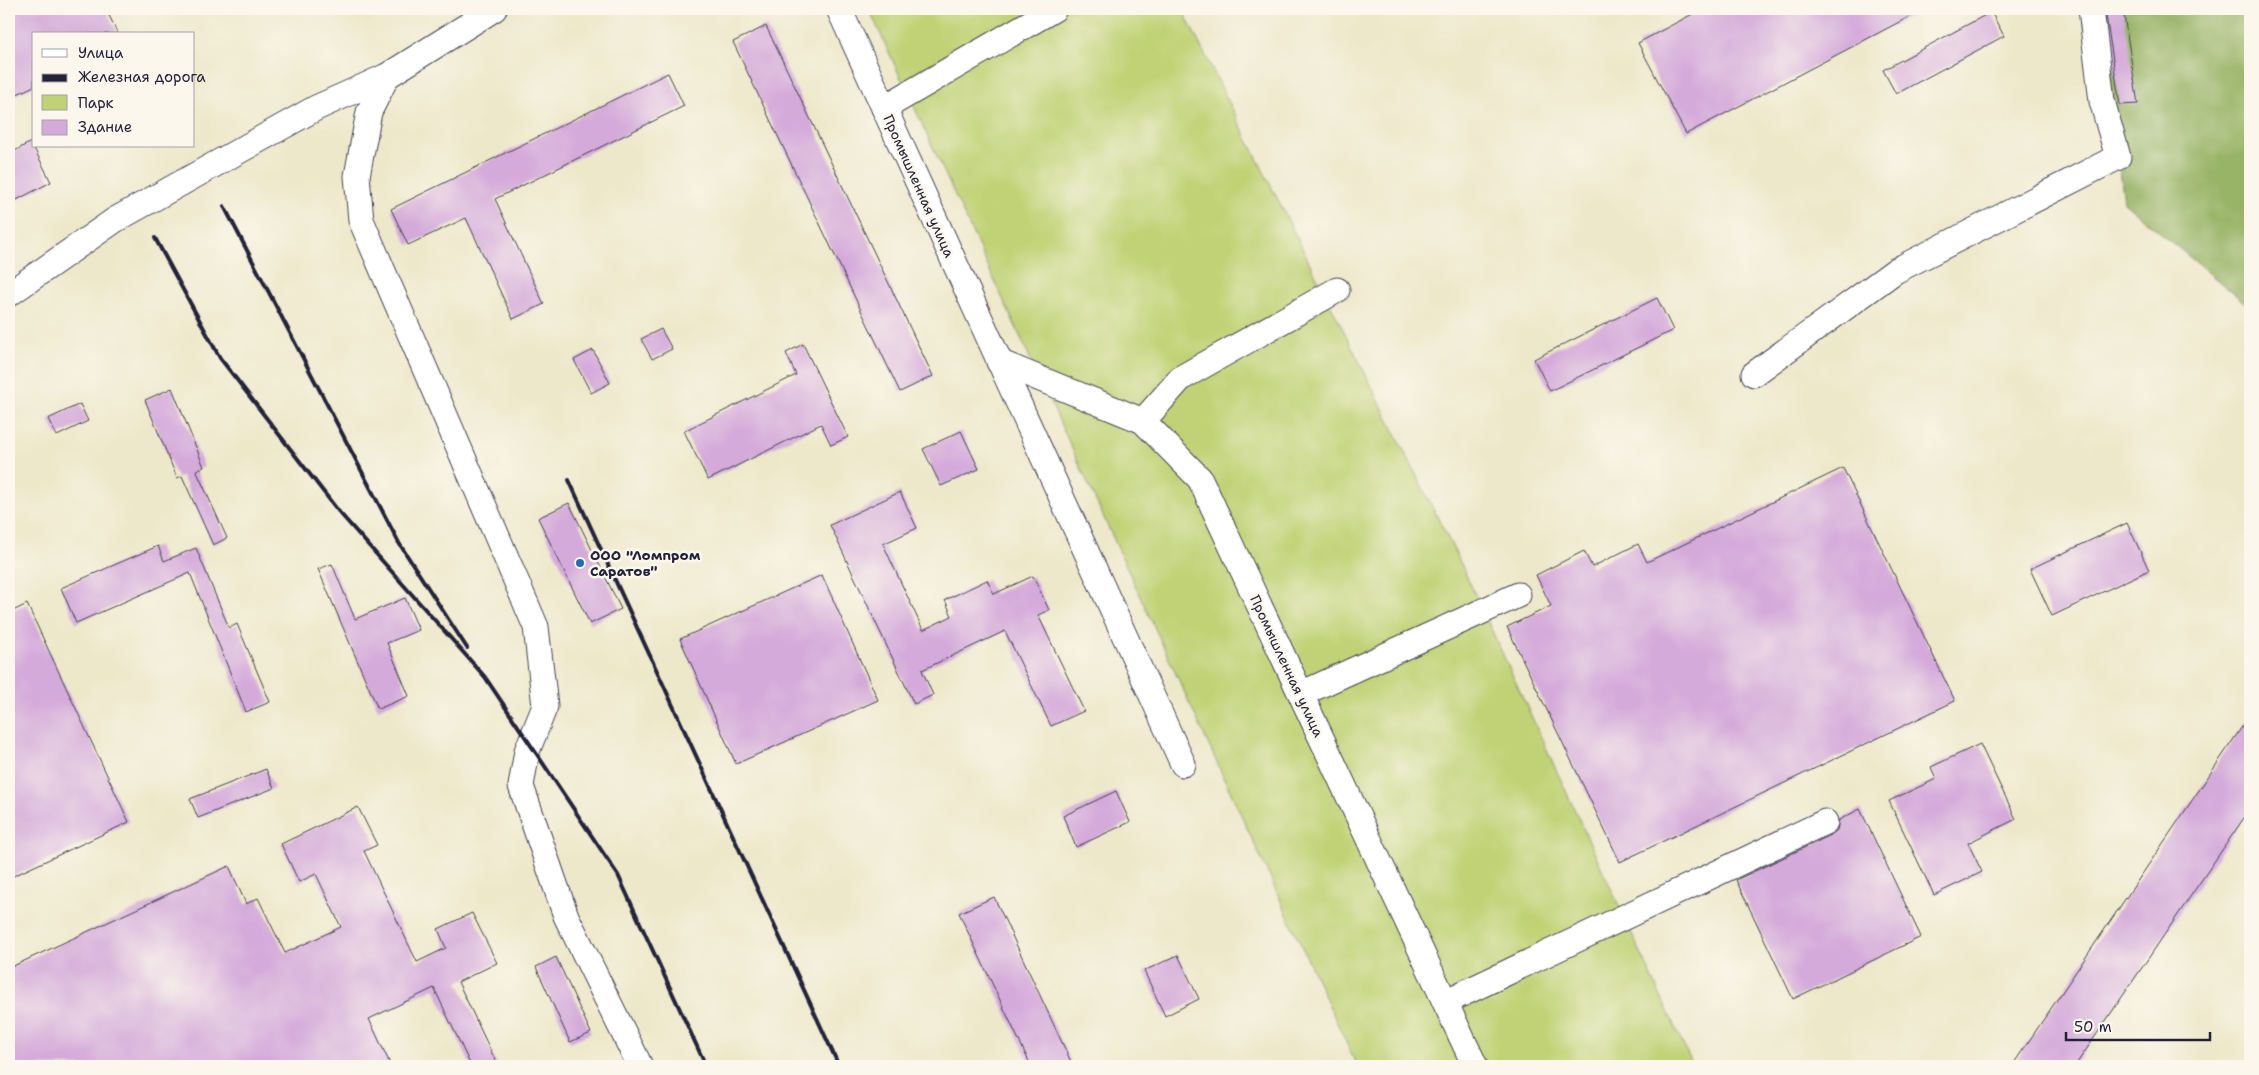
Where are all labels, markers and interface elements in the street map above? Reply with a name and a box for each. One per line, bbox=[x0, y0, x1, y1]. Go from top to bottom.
legend bbox=[32, 32, 195, 148]
text: Улица bbox=[78, 43, 124, 63]
text: Железная дорога bbox=[78, 67, 206, 87]
text: Парк bbox=[78, 93, 114, 113]
street label: Промышленная улица bbox=[879, 112, 959, 260]
text: Здание bbox=[78, 117, 132, 137]
place label: ООО "Ломпром Саратов" bbox=[590, 546, 701, 580]
marker: ООО "Ломпром Саратов" bbox=[574, 557, 586, 569]
street label: Промышленная улица bbox=[1246, 592, 1328, 740]
scale bar bbox=[2066, 1010, 2210, 1042]
text: 50 m bbox=[2074, 1017, 2112, 1037]

